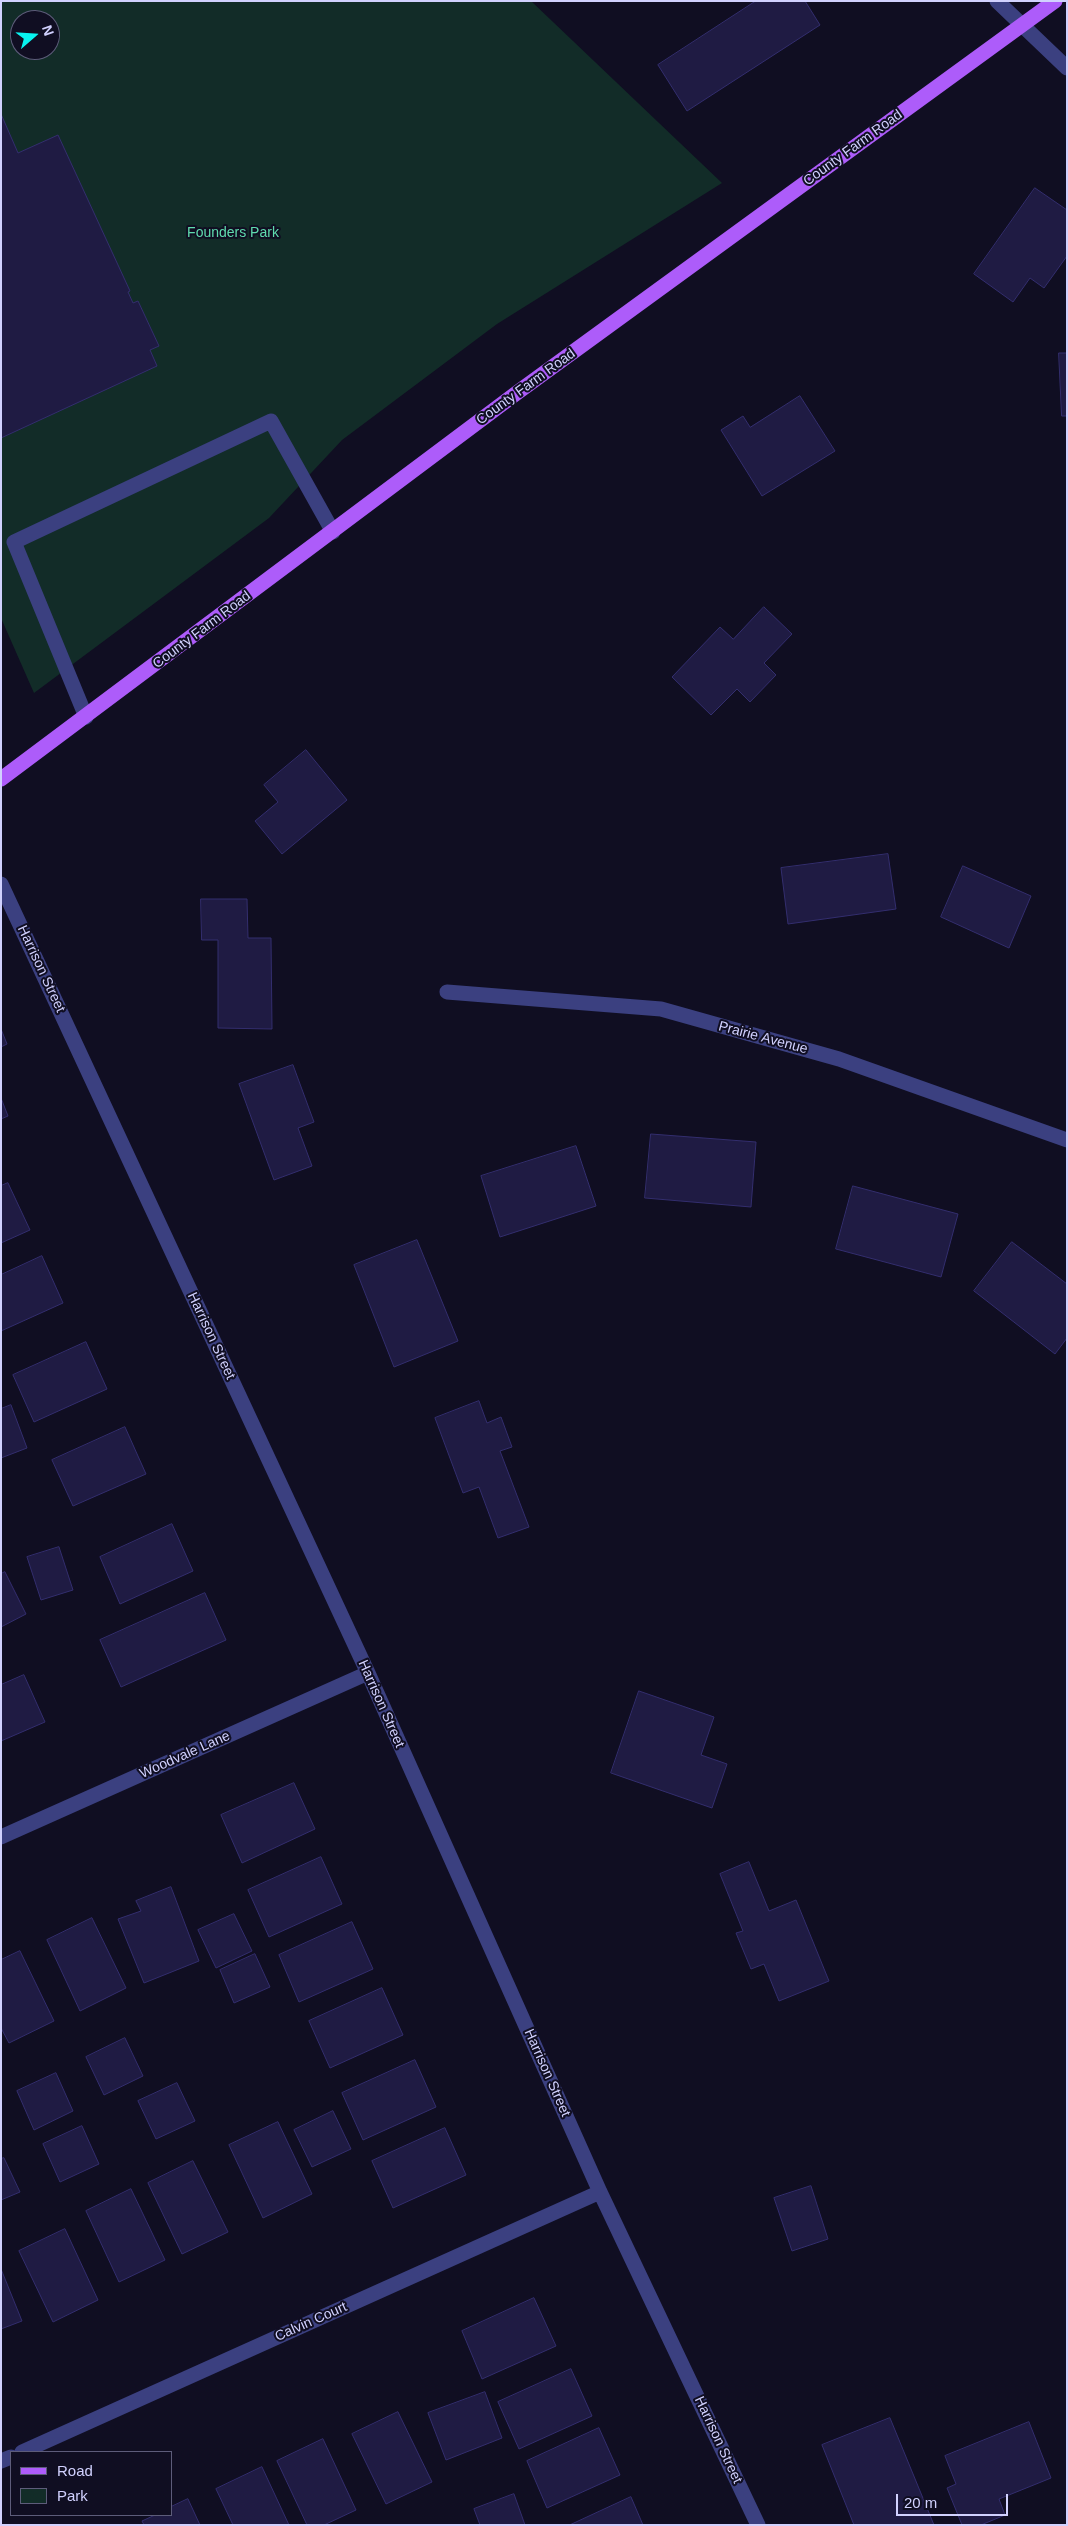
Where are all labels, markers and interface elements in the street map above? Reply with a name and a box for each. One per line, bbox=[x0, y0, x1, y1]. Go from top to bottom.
north arrow bbox=[10, 10, 60, 60]
text: N bbox=[39, 23, 57, 38]
street label: County Farm Road bbox=[800, 106, 906, 190]
park label: Founders Park bbox=[187, 225, 279, 241]
street label: County Farm Road bbox=[473, 345, 579, 429]
street label: County Farm Road bbox=[150, 588, 254, 672]
street label: Harrison Street bbox=[13, 923, 69, 1015]
street label: Prairie Avenue bbox=[717, 1018, 809, 1058]
street label: Harrison Street bbox=[183, 1290, 239, 1382]
street label: Harrison Street bbox=[354, 1658, 408, 1750]
street label: Woodvale Lane bbox=[137, 1728, 233, 1782]
street label: Harrison Street bbox=[520, 2027, 574, 2119]
street label: Calvin Court bbox=[272, 2299, 350, 2345]
street label: Harrison Street bbox=[690, 2394, 746, 2486]
legend bbox=[10, 2451, 172, 2516]
text: Road bbox=[57, 2462, 93, 2479]
scale bar bbox=[898, 2484, 1010, 2516]
text: Park bbox=[57, 2487, 88, 2504]
text: 20 m bbox=[904, 2494, 937, 2511]

